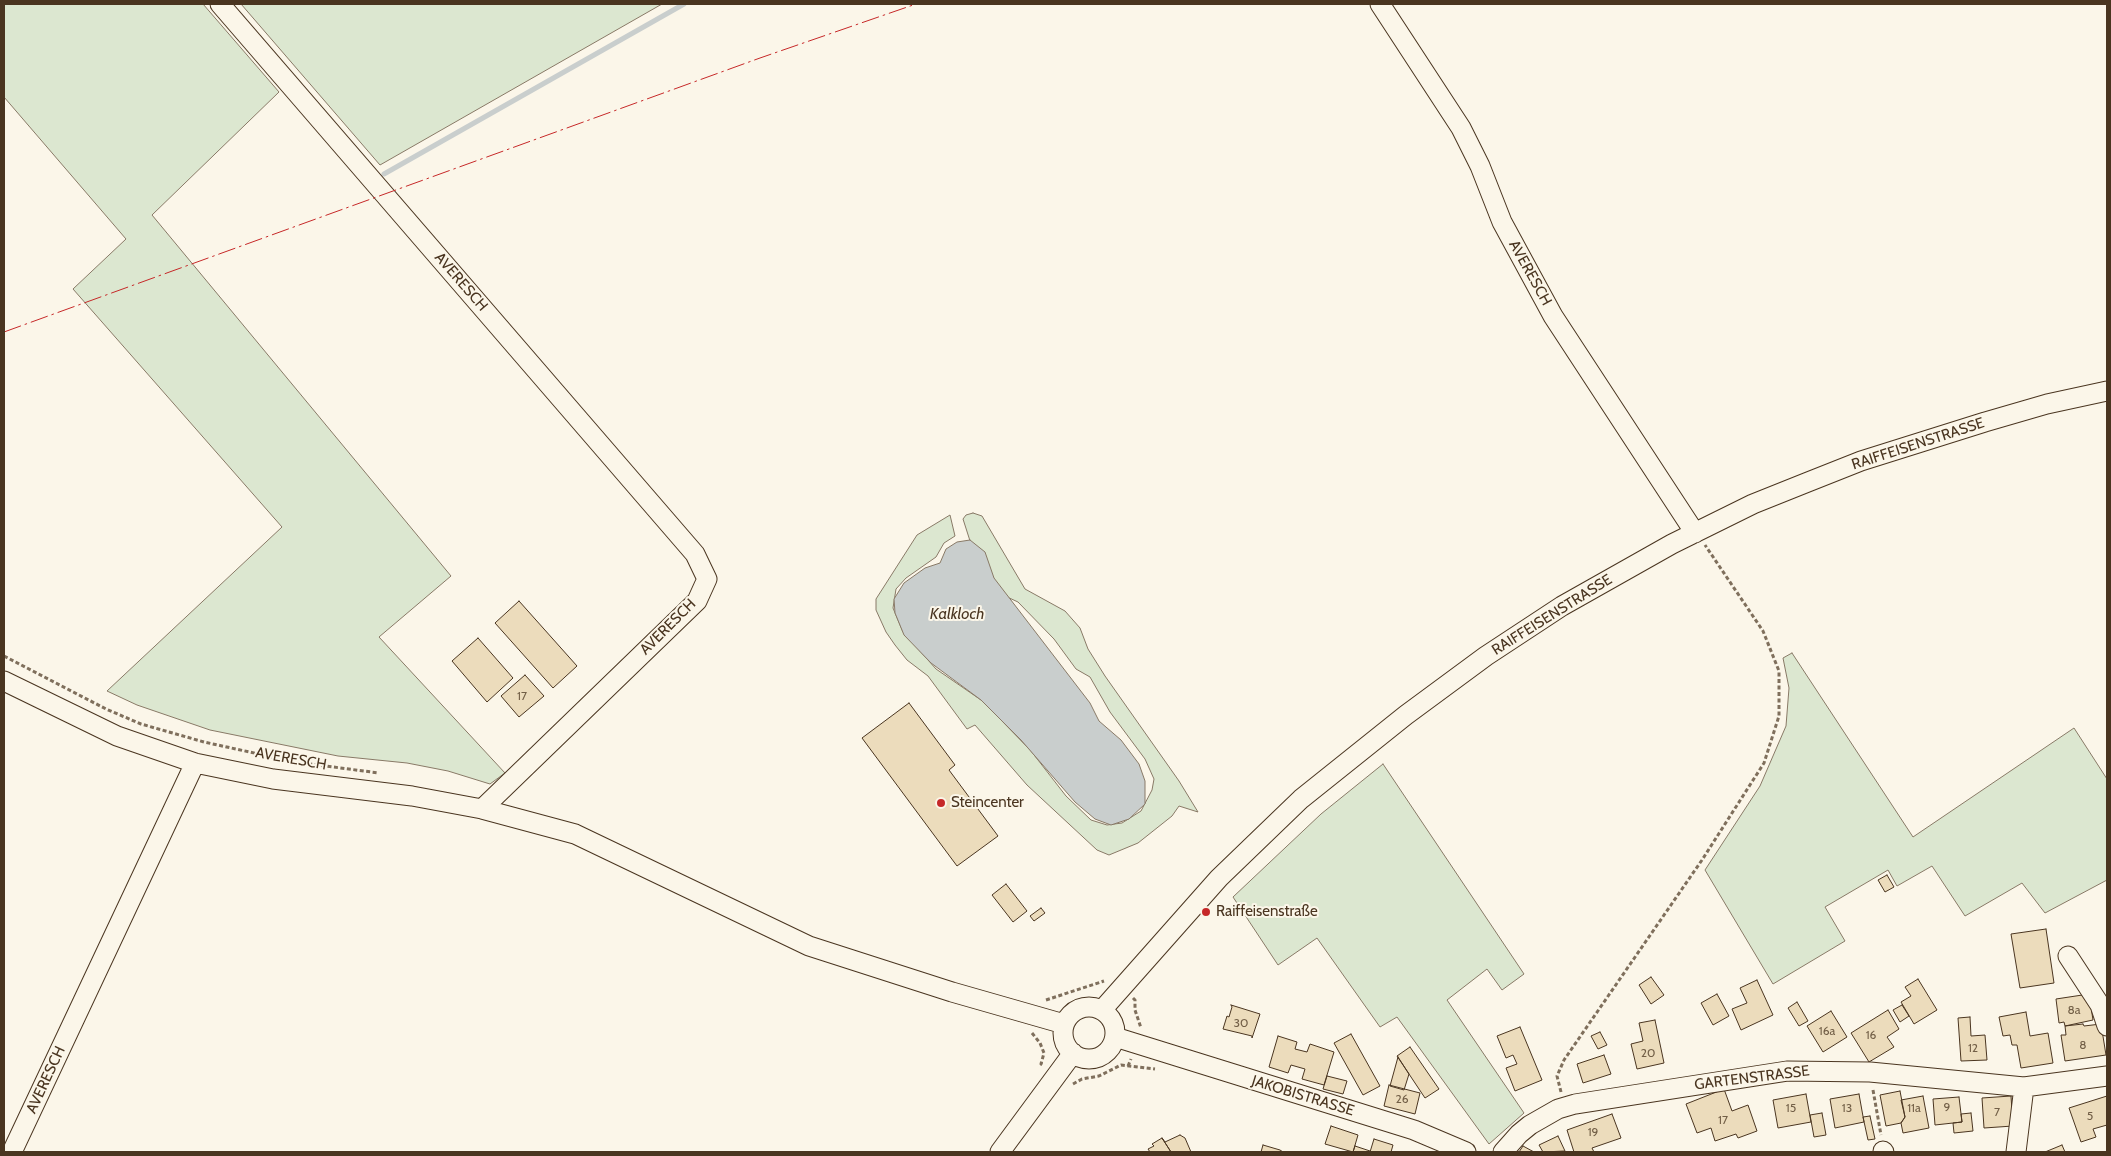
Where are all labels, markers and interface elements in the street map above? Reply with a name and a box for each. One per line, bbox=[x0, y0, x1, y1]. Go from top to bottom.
street label: AVERESCH bbox=[1505, 237, 1555, 309]
street label: AVERESCH bbox=[431, 249, 491, 315]
street label: RAIFFEISENSTRASSE bbox=[1849, 414, 1987, 474]
street label: RAIFFEISENSTRASSE bbox=[1489, 571, 1615, 659]
street label: AVERESCH bbox=[636, 595, 700, 659]
water label: Kalkloch bbox=[930, 604, 984, 624]
house number: 17 bbox=[517, 689, 527, 703]
street label: AVERESCH bbox=[254, 744, 328, 774]
place label: Steincenter bbox=[951, 794, 1024, 812]
marker: Steincenter bbox=[935, 797, 947, 809]
place label: Raiffeisenstraße bbox=[1216, 903, 1318, 921]
marker: Raiffeisenstraße bbox=[1200, 906, 1212, 918]
house number: 8a bbox=[2067, 1003, 2081, 1017]
house number: 30 bbox=[1234, 1016, 1248, 1030]
house number: 16a bbox=[1819, 1024, 1835, 1038]
house number: 16 bbox=[1866, 1028, 1876, 1042]
house number: 8 bbox=[2079, 1038, 2087, 1052]
house number: 12 bbox=[1968, 1041, 1978, 1055]
street label: AVERESCH bbox=[23, 1044, 69, 1116]
house number: 20 bbox=[1641, 1046, 1655, 1060]
street label: GARTENSTRASSE bbox=[1693, 1062, 1811, 1094]
street label: JAKOBISTRASSE bbox=[1250, 1072, 1356, 1120]
house number: 26 bbox=[1395, 1092, 1409, 1106]
house number: 9 bbox=[1944, 1100, 1950, 1114]
house number: 15 bbox=[1786, 1101, 1796, 1115]
house number: 13 bbox=[1842, 1101, 1852, 1115]
house number: 11a bbox=[1907, 1101, 1921, 1115]
house number: 7 bbox=[1994, 1105, 2000, 1119]
house number: 5 bbox=[2087, 1109, 2093, 1123]
house number: 17 bbox=[1718, 1113, 1728, 1127]
house number: 19 bbox=[1588, 1125, 1598, 1139]

